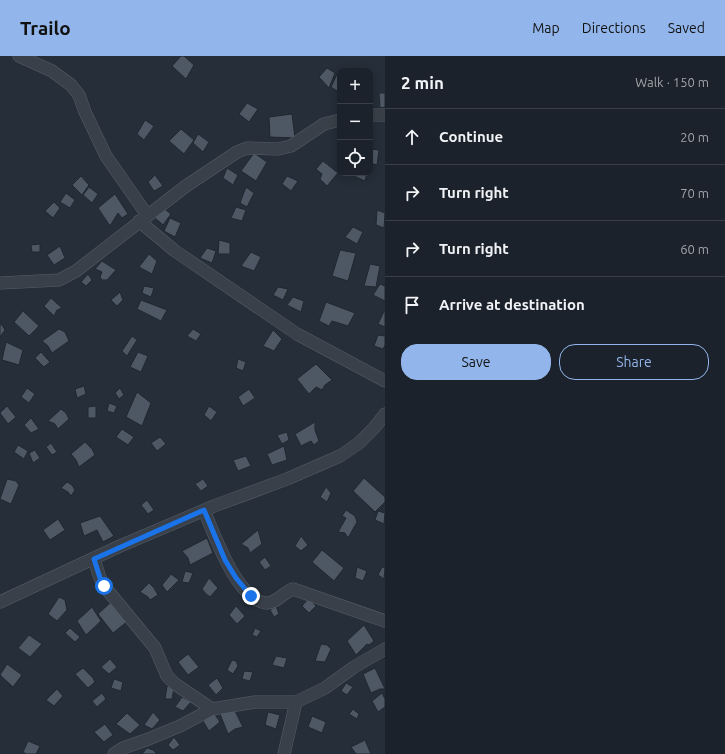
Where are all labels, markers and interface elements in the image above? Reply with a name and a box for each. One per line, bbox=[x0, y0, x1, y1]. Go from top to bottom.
text: Trailo bbox=[20, 17, 71, 39]
text: Map bbox=[532, 20, 560, 36]
text: Directions bbox=[582, 20, 646, 36]
text: Saved bbox=[668, 20, 705, 36]
map controls bbox=[337, 68, 373, 176]
button: + bbox=[337, 68, 373, 104]
text: 2 min bbox=[401, 73, 444, 92]
text: Walk · 150 m bbox=[635, 75, 709, 89]
button: − bbox=[337, 104, 373, 140]
icon: ahead bbox=[401, 126, 423, 148]
text: Continue bbox=[439, 128, 503, 145]
text: 20 m bbox=[680, 130, 709, 144]
button: locate bbox=[337, 140, 373, 176]
icon: right bbox=[401, 182, 423, 204]
text: Turn right bbox=[439, 184, 509, 201]
text: 70 m bbox=[680, 186, 709, 200]
icon: right bbox=[401, 238, 423, 260]
text: Turn right bbox=[439, 240, 509, 257]
text: 60 m bbox=[680, 242, 709, 256]
icon: arrive bbox=[401, 294, 423, 316]
text: Arrive at destination bbox=[439, 296, 585, 313]
button: Save bbox=[401, 344, 551, 380]
button: Share bbox=[559, 344, 709, 380]
route start bbox=[95, 577, 113, 595]
route end bbox=[242, 587, 260, 605]

